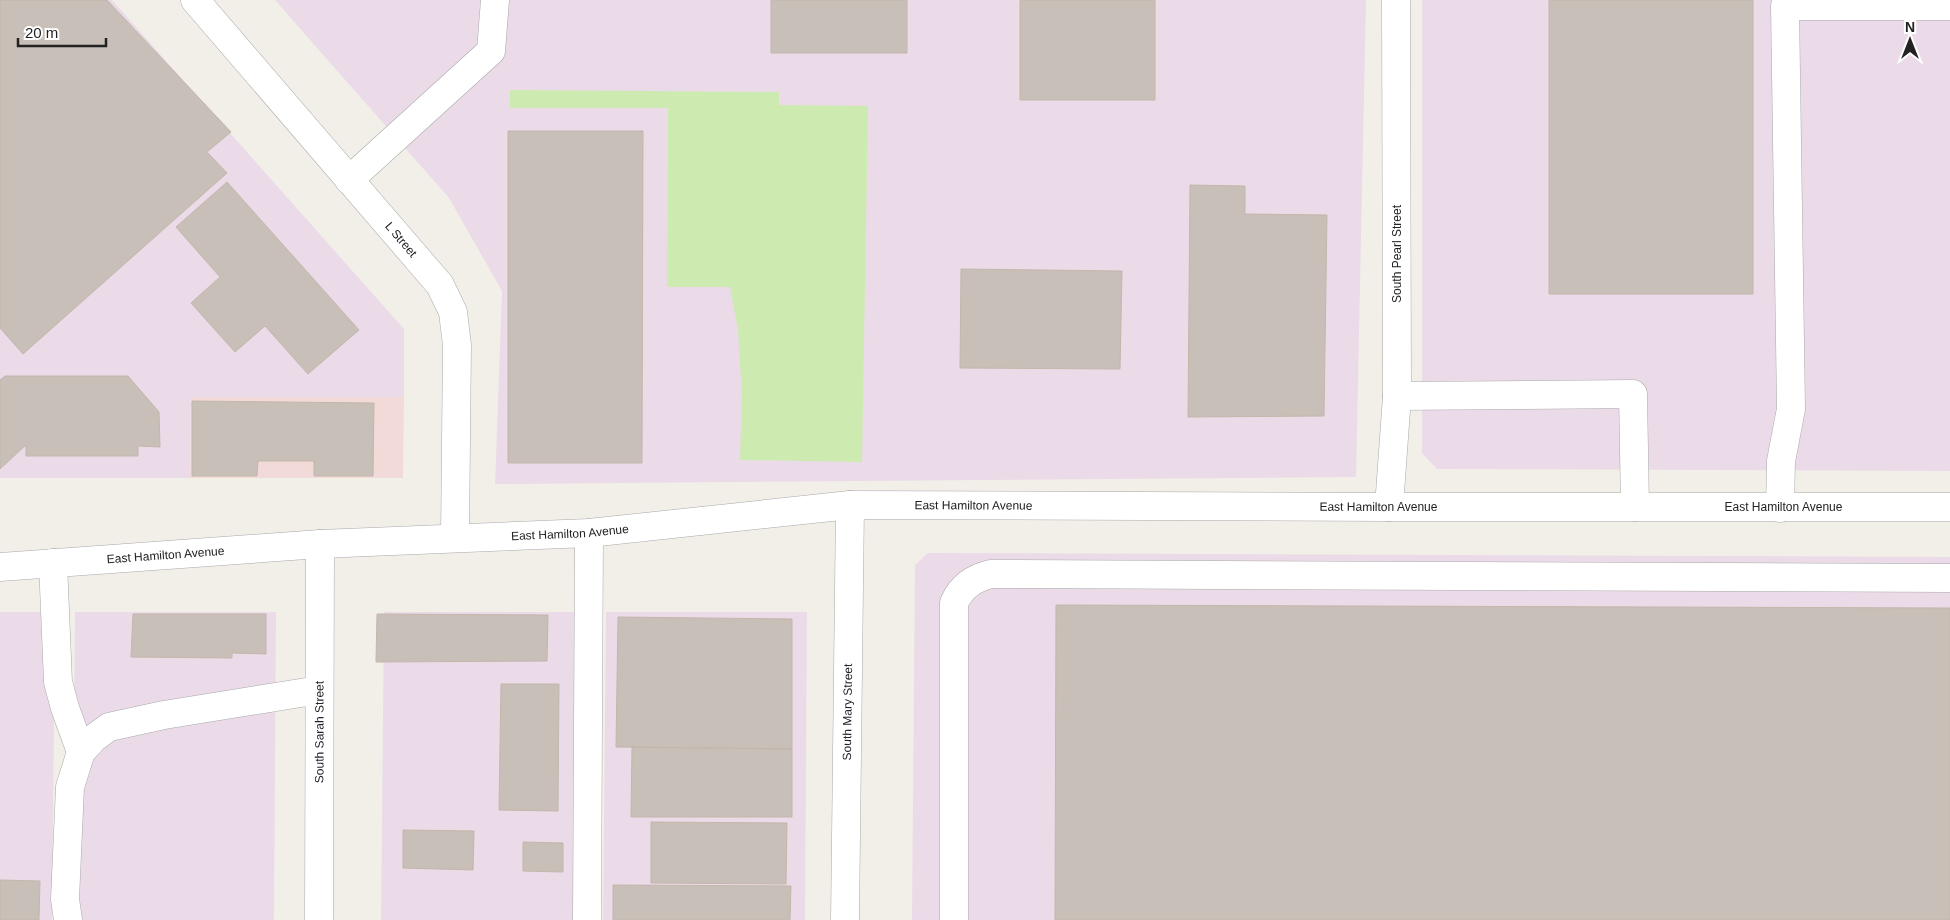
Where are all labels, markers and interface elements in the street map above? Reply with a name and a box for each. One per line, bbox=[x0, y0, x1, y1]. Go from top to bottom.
scale bar bbox=[18, 15, 105, 47]
north arrow bbox=[1885, 15, 1935, 65]
text: N bbox=[1905, 19, 1915, 35]
text: 20 m bbox=[25, 24, 58, 41]
street label: South Pearl Street bbox=[1390, 204, 1404, 303]
street label: L Street bbox=[382, 219, 420, 260]
street label: East Hamilton Avenue bbox=[914, 498, 1033, 513]
street label: East Hamilton Avenue bbox=[1319, 500, 1438, 514]
street label: East Hamilton Avenue bbox=[1724, 500, 1843, 514]
street label: East Hamilton Avenue bbox=[511, 522, 630, 543]
street label: East Hamilton Avenue bbox=[106, 544, 225, 566]
street label: South Mary Street bbox=[840, 663, 855, 761]
street label: South Sarah Street bbox=[312, 680, 327, 783]

